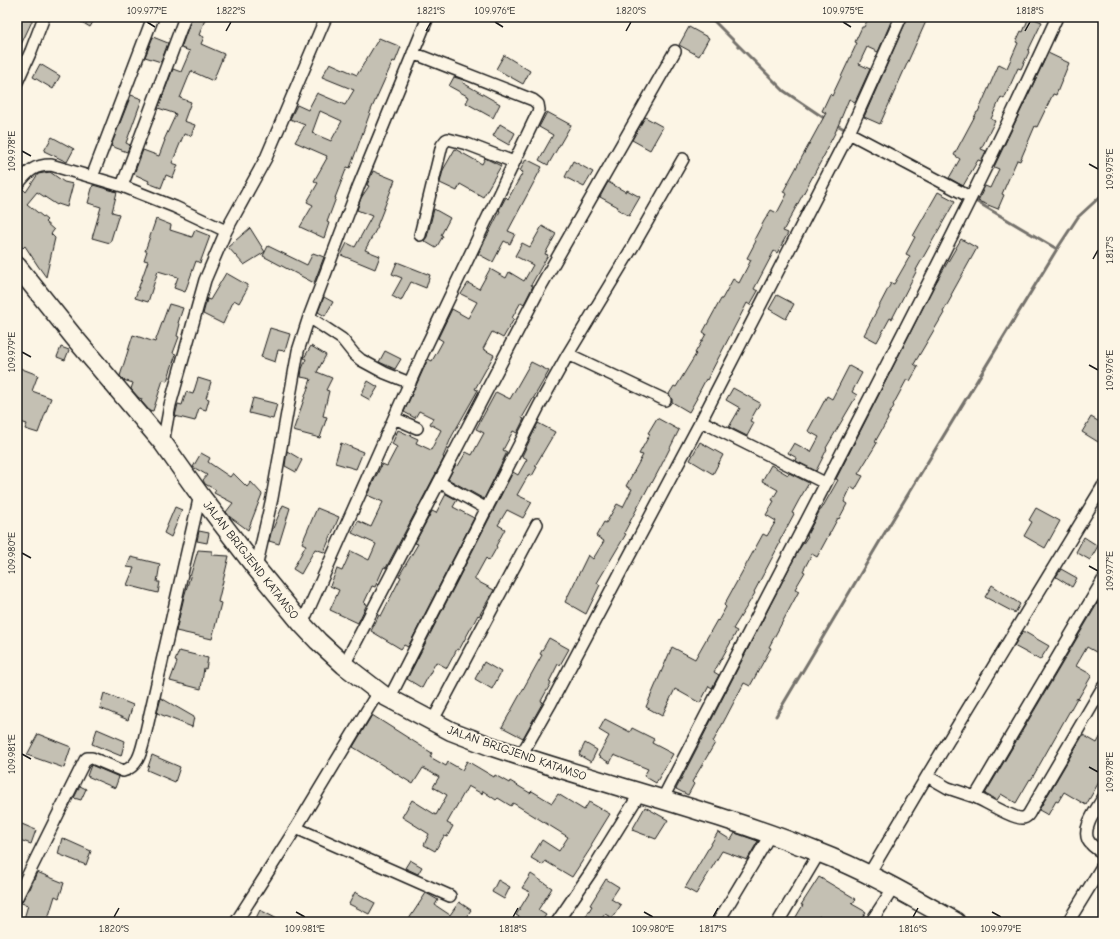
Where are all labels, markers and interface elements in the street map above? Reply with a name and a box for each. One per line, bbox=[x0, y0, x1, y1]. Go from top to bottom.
text: 109.977°E bbox=[127, 5, 167, 17]
text: 1.822°S bbox=[216, 5, 246, 17]
text: 1.821°S bbox=[417, 5, 445, 17]
text: 109.976°E bbox=[475, 5, 515, 17]
text: 1.820°S bbox=[616, 5, 646, 17]
text: 109.975°E bbox=[823, 5, 863, 17]
text: 1.818°S bbox=[1016, 5, 1044, 17]
text: 109.978°E bbox=[6, 131, 18, 171]
text: 109.975°E bbox=[1104, 149, 1116, 189]
text: 1.817°S bbox=[1104, 236, 1116, 264]
text: 109.979°E bbox=[6, 332, 18, 372]
text: 109.976°E bbox=[1104, 350, 1116, 390]
street label: JALAN BRIGJEND KATAMSO bbox=[200, 498, 302, 622]
text: 109.980°E bbox=[6, 532, 18, 574]
text: 109.977°E bbox=[1104, 551, 1116, 591]
street label: JALAN BRIGJEND KATAMSO bbox=[445, 723, 589, 784]
text: 109.981°E bbox=[6, 734, 18, 774]
text: 109.978°E bbox=[1104, 752, 1116, 792]
text: 1.820°S bbox=[99, 923, 129, 935]
text: 109.981°E bbox=[285, 923, 325, 935]
text: 1.818°S bbox=[499, 923, 527, 935]
text: 109.980°E bbox=[632, 923, 674, 935]
text: 1.817°S bbox=[699, 923, 727, 935]
text: 1.816°S bbox=[899, 923, 927, 935]
text: 109.979°E bbox=[981, 923, 1021, 935]

